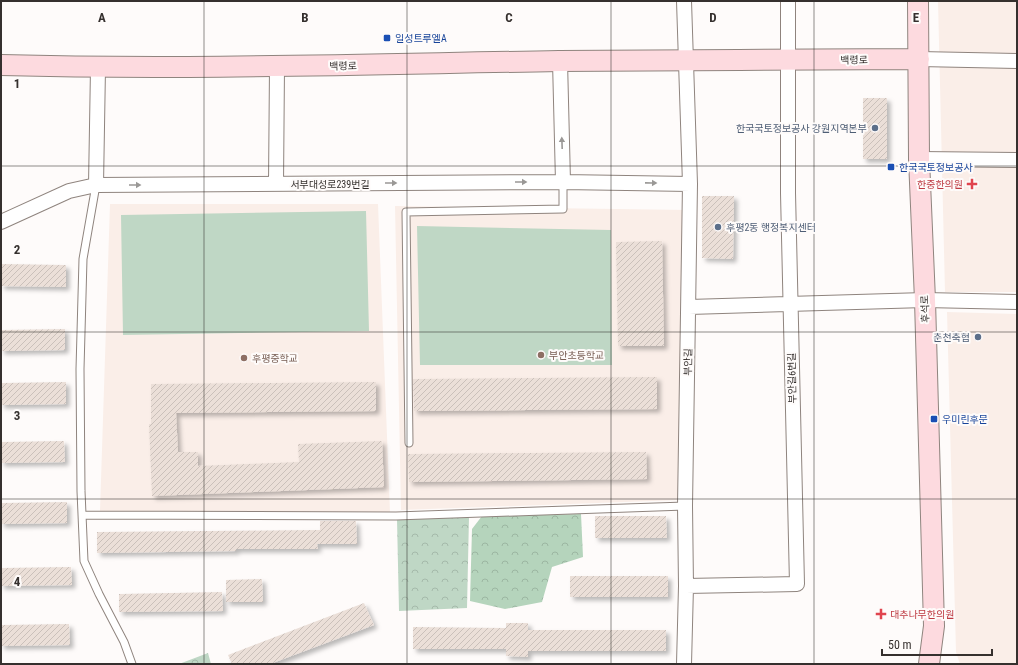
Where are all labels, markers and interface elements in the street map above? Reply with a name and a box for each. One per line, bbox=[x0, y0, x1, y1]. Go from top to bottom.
text: A bbox=[98, 10, 106, 25]
text: B bbox=[301, 10, 309, 25]
text: C bbox=[505, 10, 513, 25]
text: D bbox=[709, 10, 717, 25]
text: E bbox=[913, 10, 920, 25]
marker: 일성트루엘A bbox=[382, 33, 392, 43]
place label: 일성트루엘A bbox=[395, 33, 447, 44]
street label: 백령로 bbox=[840, 54, 868, 66]
street label: 백령로 bbox=[329, 60, 357, 72]
text: 1 bbox=[14, 76, 20, 91]
place label: 한국국토정보공사 강원지역본부 bbox=[736, 123, 867, 134]
marker: 한국국토정보공사 강원지역본부 bbox=[870, 123, 880, 133]
one-way arrow bbox=[559, 136, 565, 149]
marker: 한국국토정보공사 bbox=[886, 162, 896, 172]
place label: 한국국토정보공사 bbox=[899, 162, 973, 173]
marker: 한중한의원 bbox=[966, 178, 978, 190]
street label: 서부대성로239번길 bbox=[290, 179, 370, 190]
one-way arrow bbox=[515, 179, 528, 185]
place label: 한중한의원 bbox=[917, 179, 963, 190]
one-way arrow bbox=[385, 180, 398, 186]
one-way arrow bbox=[645, 180, 658, 186]
one-way arrow bbox=[129, 182, 142, 188]
marker: 후평2동 행정복지센터 bbox=[713, 222, 723, 232]
place label: 후평2동 행정복지센터 bbox=[726, 222, 816, 233]
text: 2 bbox=[14, 242, 21, 257]
street label: 후석로 bbox=[919, 295, 931, 323]
place label: 춘천축협 bbox=[933, 332, 970, 343]
marker: 춘천축협 bbox=[973, 332, 983, 342]
street label: 부안길 bbox=[682, 348, 694, 376]
marker: 부안초등학교 bbox=[536, 350, 546, 360]
place label: 부안초등학교 bbox=[549, 350, 604, 361]
street label: 부안길6번길 bbox=[786, 352, 798, 404]
marker: 후평중학교 bbox=[239, 353, 249, 363]
place label: 후평중학교 bbox=[252, 353, 298, 364]
text: 3 bbox=[14, 408, 20, 423]
marker: 우미린후문 bbox=[929, 414, 939, 424]
place label: 우미린후문 bbox=[942, 414, 988, 425]
text: 4 bbox=[14, 574, 21, 589]
marker: 대추나무한의원 bbox=[875, 608, 887, 620]
place label: 대추나무한의원 bbox=[890, 609, 954, 620]
scale bar bbox=[882, 631, 992, 657]
text: 50 m bbox=[888, 638, 912, 652]

